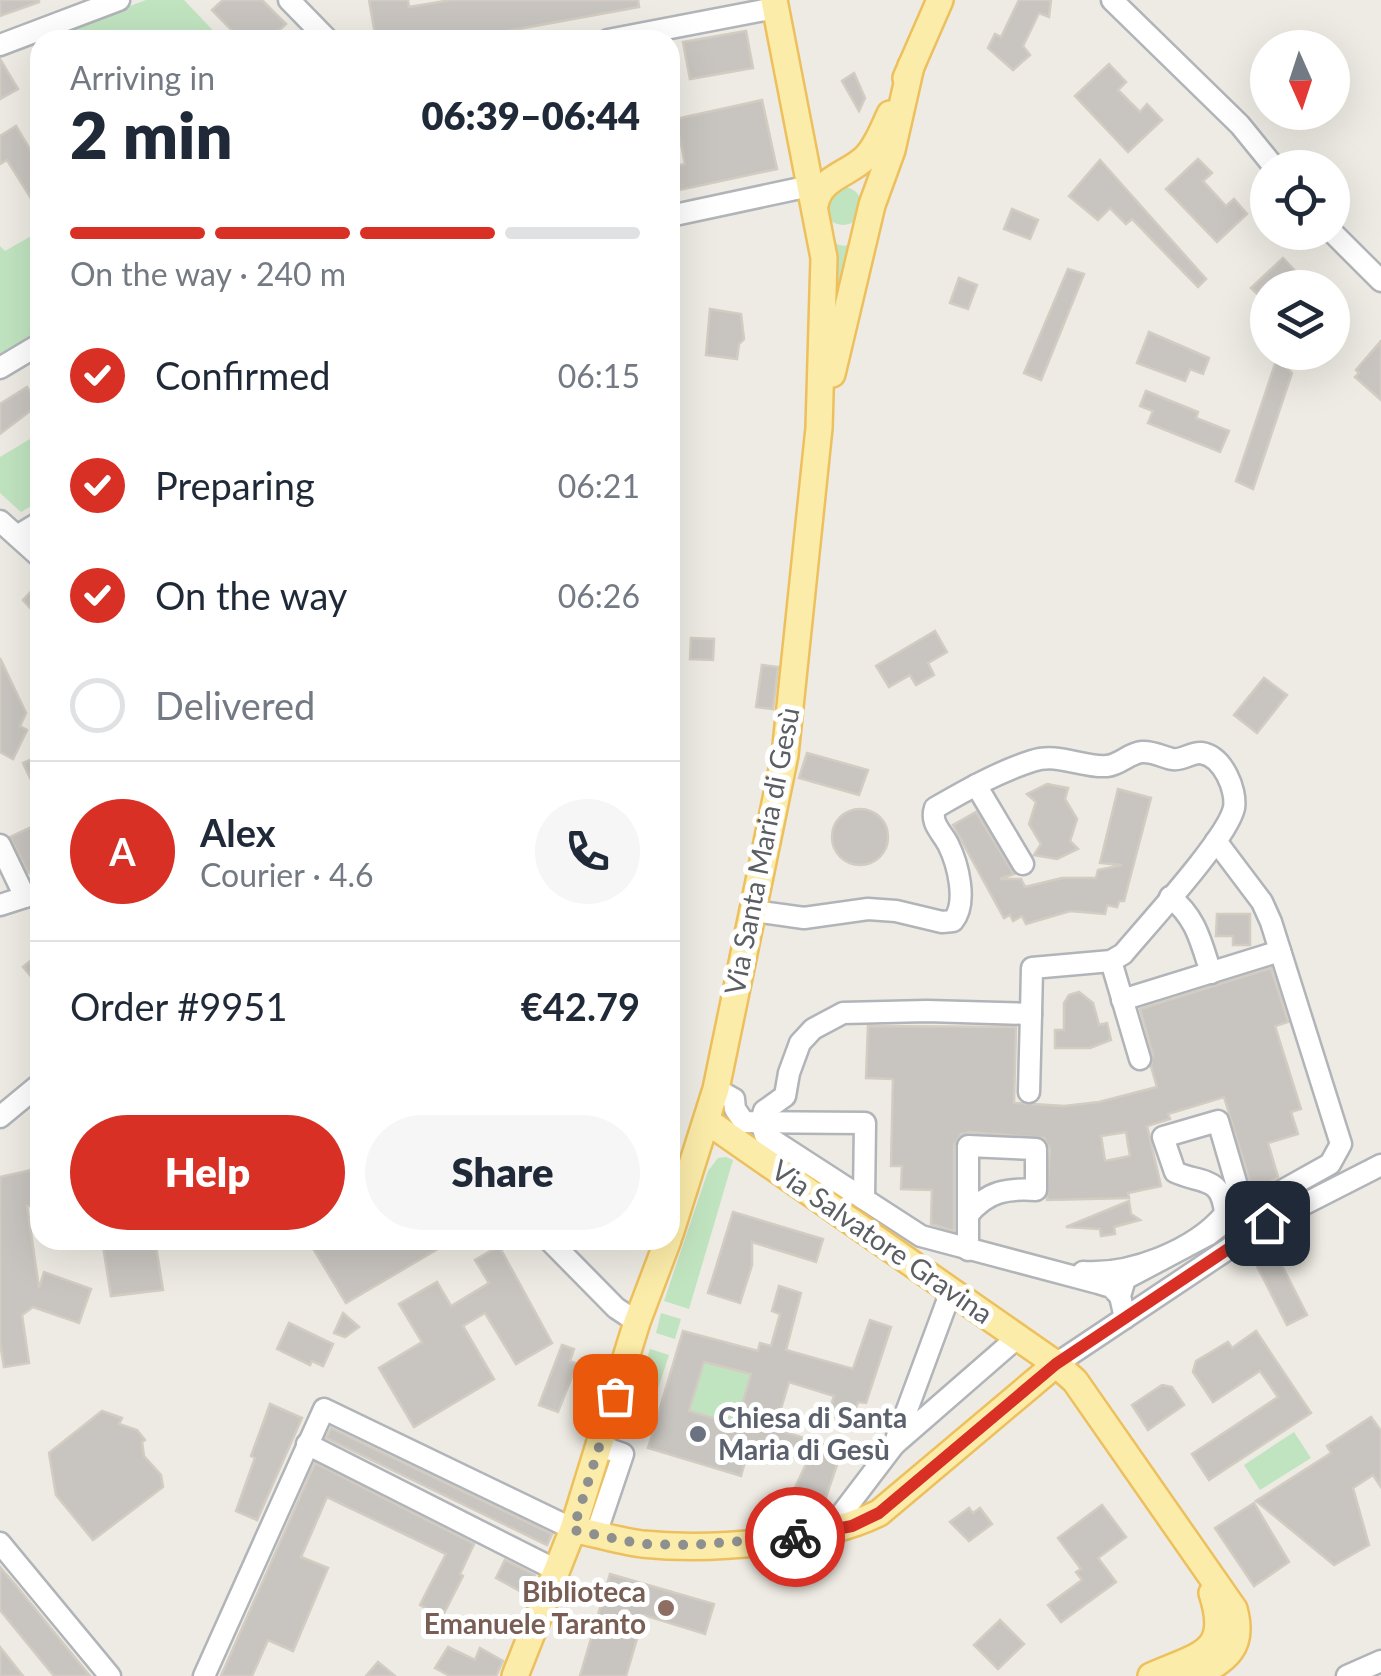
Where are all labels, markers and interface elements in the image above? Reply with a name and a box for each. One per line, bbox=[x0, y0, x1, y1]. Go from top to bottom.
north arrow bbox=[1250, 30, 1350, 130]
map controls bbox=[1250, 30, 1350, 370]
text: Arriving in bbox=[70, 58, 215, 97]
text: 06:39–06:44 bbox=[421, 92, 640, 138]
text: 2 min bbox=[70, 95, 232, 173]
button: locate bbox=[1250, 150, 1350, 250]
text: On the way · 240 m bbox=[70, 254, 346, 293]
button: layers bbox=[1250, 270, 1350, 370]
icon: check bbox=[70, 348, 125, 403]
text: Confirmed bbox=[155, 352, 331, 398]
text: 06:15 bbox=[558, 356, 640, 395]
icon: check bbox=[70, 458, 125, 513]
text: Preparing bbox=[155, 462, 315, 508]
text: 06:21 bbox=[558, 466, 640, 505]
icon: check bbox=[70, 568, 125, 623]
text: On the way bbox=[155, 572, 347, 618]
text: 06:26 bbox=[558, 576, 640, 615]
text: Delivered bbox=[155, 682, 315, 728]
street label: Via Santa Maria di Gesù bbox=[716, 704, 806, 997]
button: phone bbox=[535, 799, 640, 904]
text: Alex bbox=[200, 809, 276, 855]
text: A bbox=[109, 828, 136, 874]
text: Courier · 4.6 bbox=[200, 855, 374, 894]
text: Order #9951 bbox=[70, 983, 287, 1029]
text: €42.79 bbox=[521, 983, 640, 1029]
button: Help bbox=[70, 1115, 345, 1230]
button: Share bbox=[365, 1115, 640, 1230]
street label: Via Salvatore Gravina bbox=[765, 1152, 1000, 1330]
pin bbox=[1225, 1181, 1310, 1266]
icon: home bbox=[1240, 1196, 1295, 1251]
pin bbox=[573, 1354, 658, 1439]
icon: bag bbox=[588, 1369, 643, 1424]
place label: Chiesa di Santa Maria di Gesù bbox=[718, 1400, 907, 1466]
marker: Chiesa di Santa Maria di Gesù bbox=[687, 1423, 709, 1445]
courier bbox=[745, 1487, 845, 1587]
icon: bike bbox=[768, 1510, 823, 1565]
place label: Biblioteca Emanuele Taranto bbox=[424, 1574, 646, 1640]
marker: Biblioteca Emanuele Taranto bbox=[655, 1597, 677, 1619]

